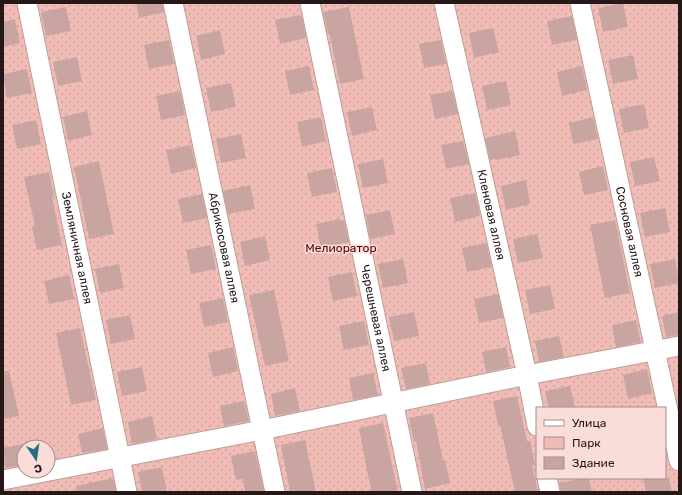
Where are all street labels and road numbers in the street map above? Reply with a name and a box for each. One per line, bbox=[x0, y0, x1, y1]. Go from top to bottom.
street label: Кленовая аллея bbox=[474, 168, 508, 261]
street label: Сосновая аллея bbox=[613, 185, 646, 278]
street label: Земляничная аллея bbox=[59, 190, 95, 305]
street label: Абрикосовая аллея bbox=[206, 191, 242, 304]
street label: Черешневая аллея bbox=[358, 264, 394, 373]

